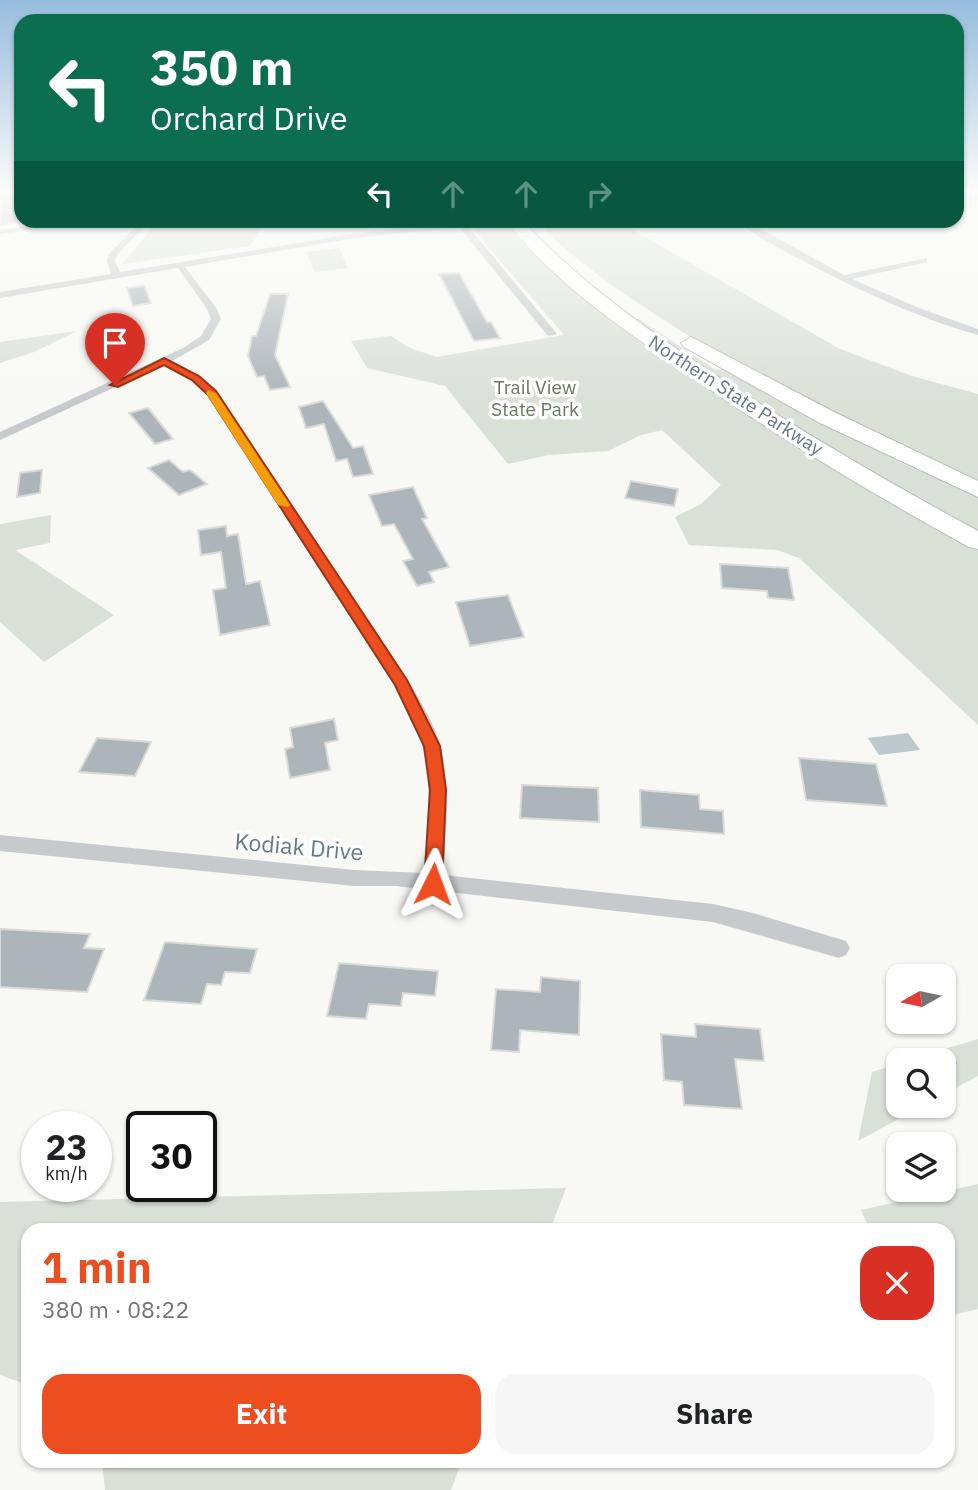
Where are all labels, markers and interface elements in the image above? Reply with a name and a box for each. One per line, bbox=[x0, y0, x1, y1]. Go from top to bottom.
text: 350 m bbox=[150, 35, 294, 98]
icon: left bbox=[35, 42, 126, 133]
text: Orchard Drive bbox=[150, 97, 348, 139]
icon: left bbox=[361, 175, 399, 213]
icon: ahead bbox=[434, 175, 472, 213]
icon: ahead bbox=[507, 175, 545, 213]
icon: right bbox=[580, 175, 618, 213]
pin bbox=[85, 313, 145, 385]
icon: arrive bbox=[96, 324, 134, 362]
street label: Northern State Parkway bbox=[644, 330, 828, 461]
park label: Trail View State Park bbox=[491, 375, 579, 421]
street label: Kodiak Drive bbox=[233, 825, 365, 867]
position arrow bbox=[396, 847, 470, 921]
north arrow bbox=[886, 964, 956, 1034]
map controls bbox=[886, 964, 956, 1202]
button: search bbox=[886, 1048, 956, 1118]
speed limit sign: 30 bbox=[126, 1111, 217, 1202]
text: 23 bbox=[45, 1124, 88, 1170]
button: layers bbox=[886, 1132, 956, 1202]
text: km/h bbox=[45, 1162, 88, 1185]
text: 1 min bbox=[42, 1240, 152, 1295]
button: close bbox=[860, 1246, 934, 1320]
text: 380 m · 08:22 bbox=[42, 1294, 189, 1324]
button: Exit bbox=[42, 1374, 481, 1454]
button: Share bbox=[495, 1374, 934, 1454]

